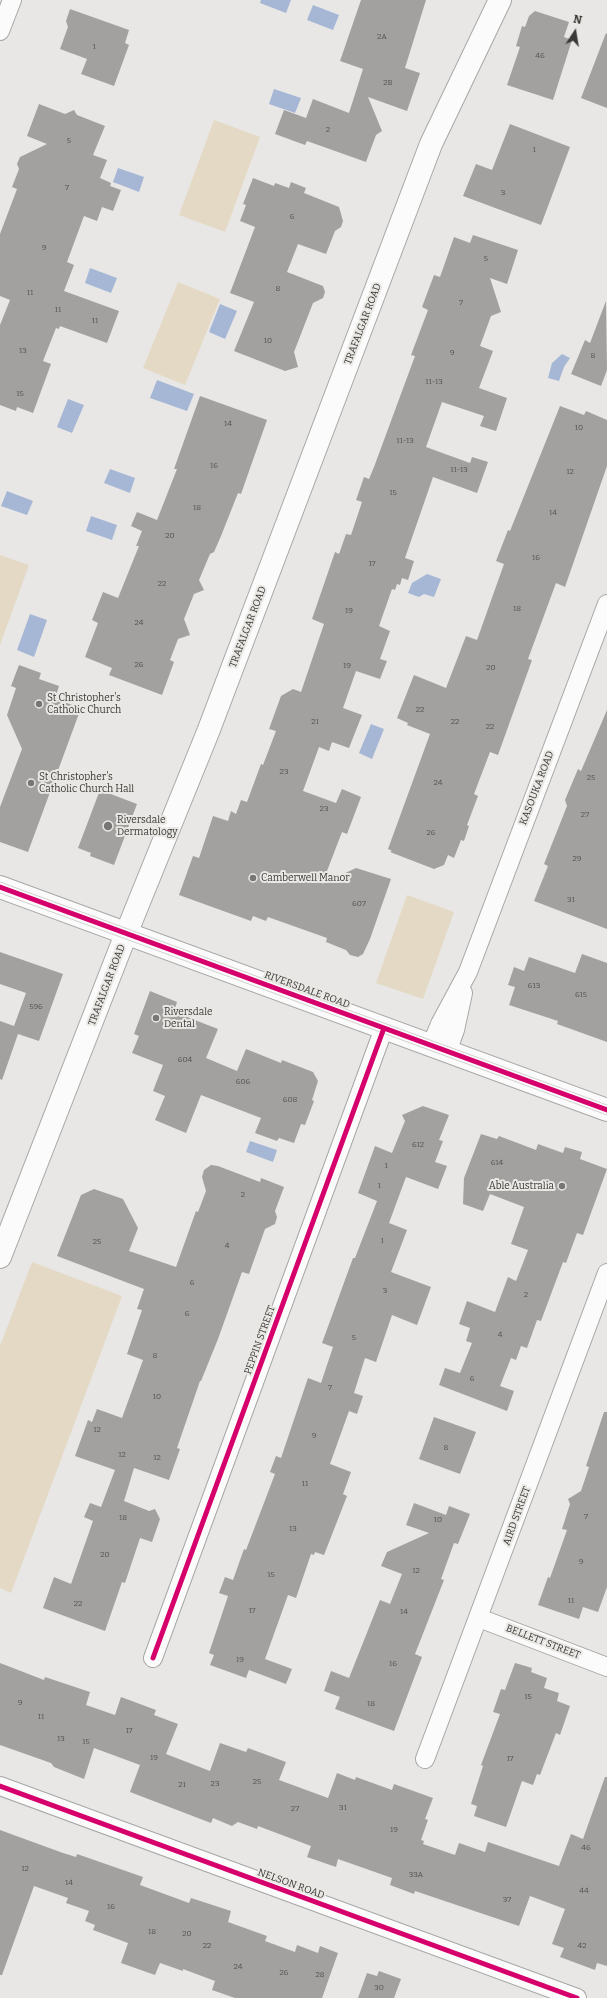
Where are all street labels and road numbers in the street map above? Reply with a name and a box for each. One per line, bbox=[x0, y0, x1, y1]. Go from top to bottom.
street label: TRAFALGAR ROAD bbox=[342, 282, 384, 366]
street label: TRAFALGAR ROAD bbox=[227, 585, 269, 669]
street label: KASOUKA ROAD bbox=[517, 749, 557, 827]
street label: TRAFALGAR ROAD bbox=[86, 943, 128, 1027]
street label: RIVERSDALE ROAD bbox=[263, 969, 351, 1011]
street label: PEPPIN STREET bbox=[242, 1304, 278, 1376]
street label: AIRD STREET bbox=[501, 1485, 533, 1547]
street label: BELLETT STREET bbox=[504, 1622, 582, 1662]
street label: NELSON ROAD bbox=[256, 1866, 326, 1902]

